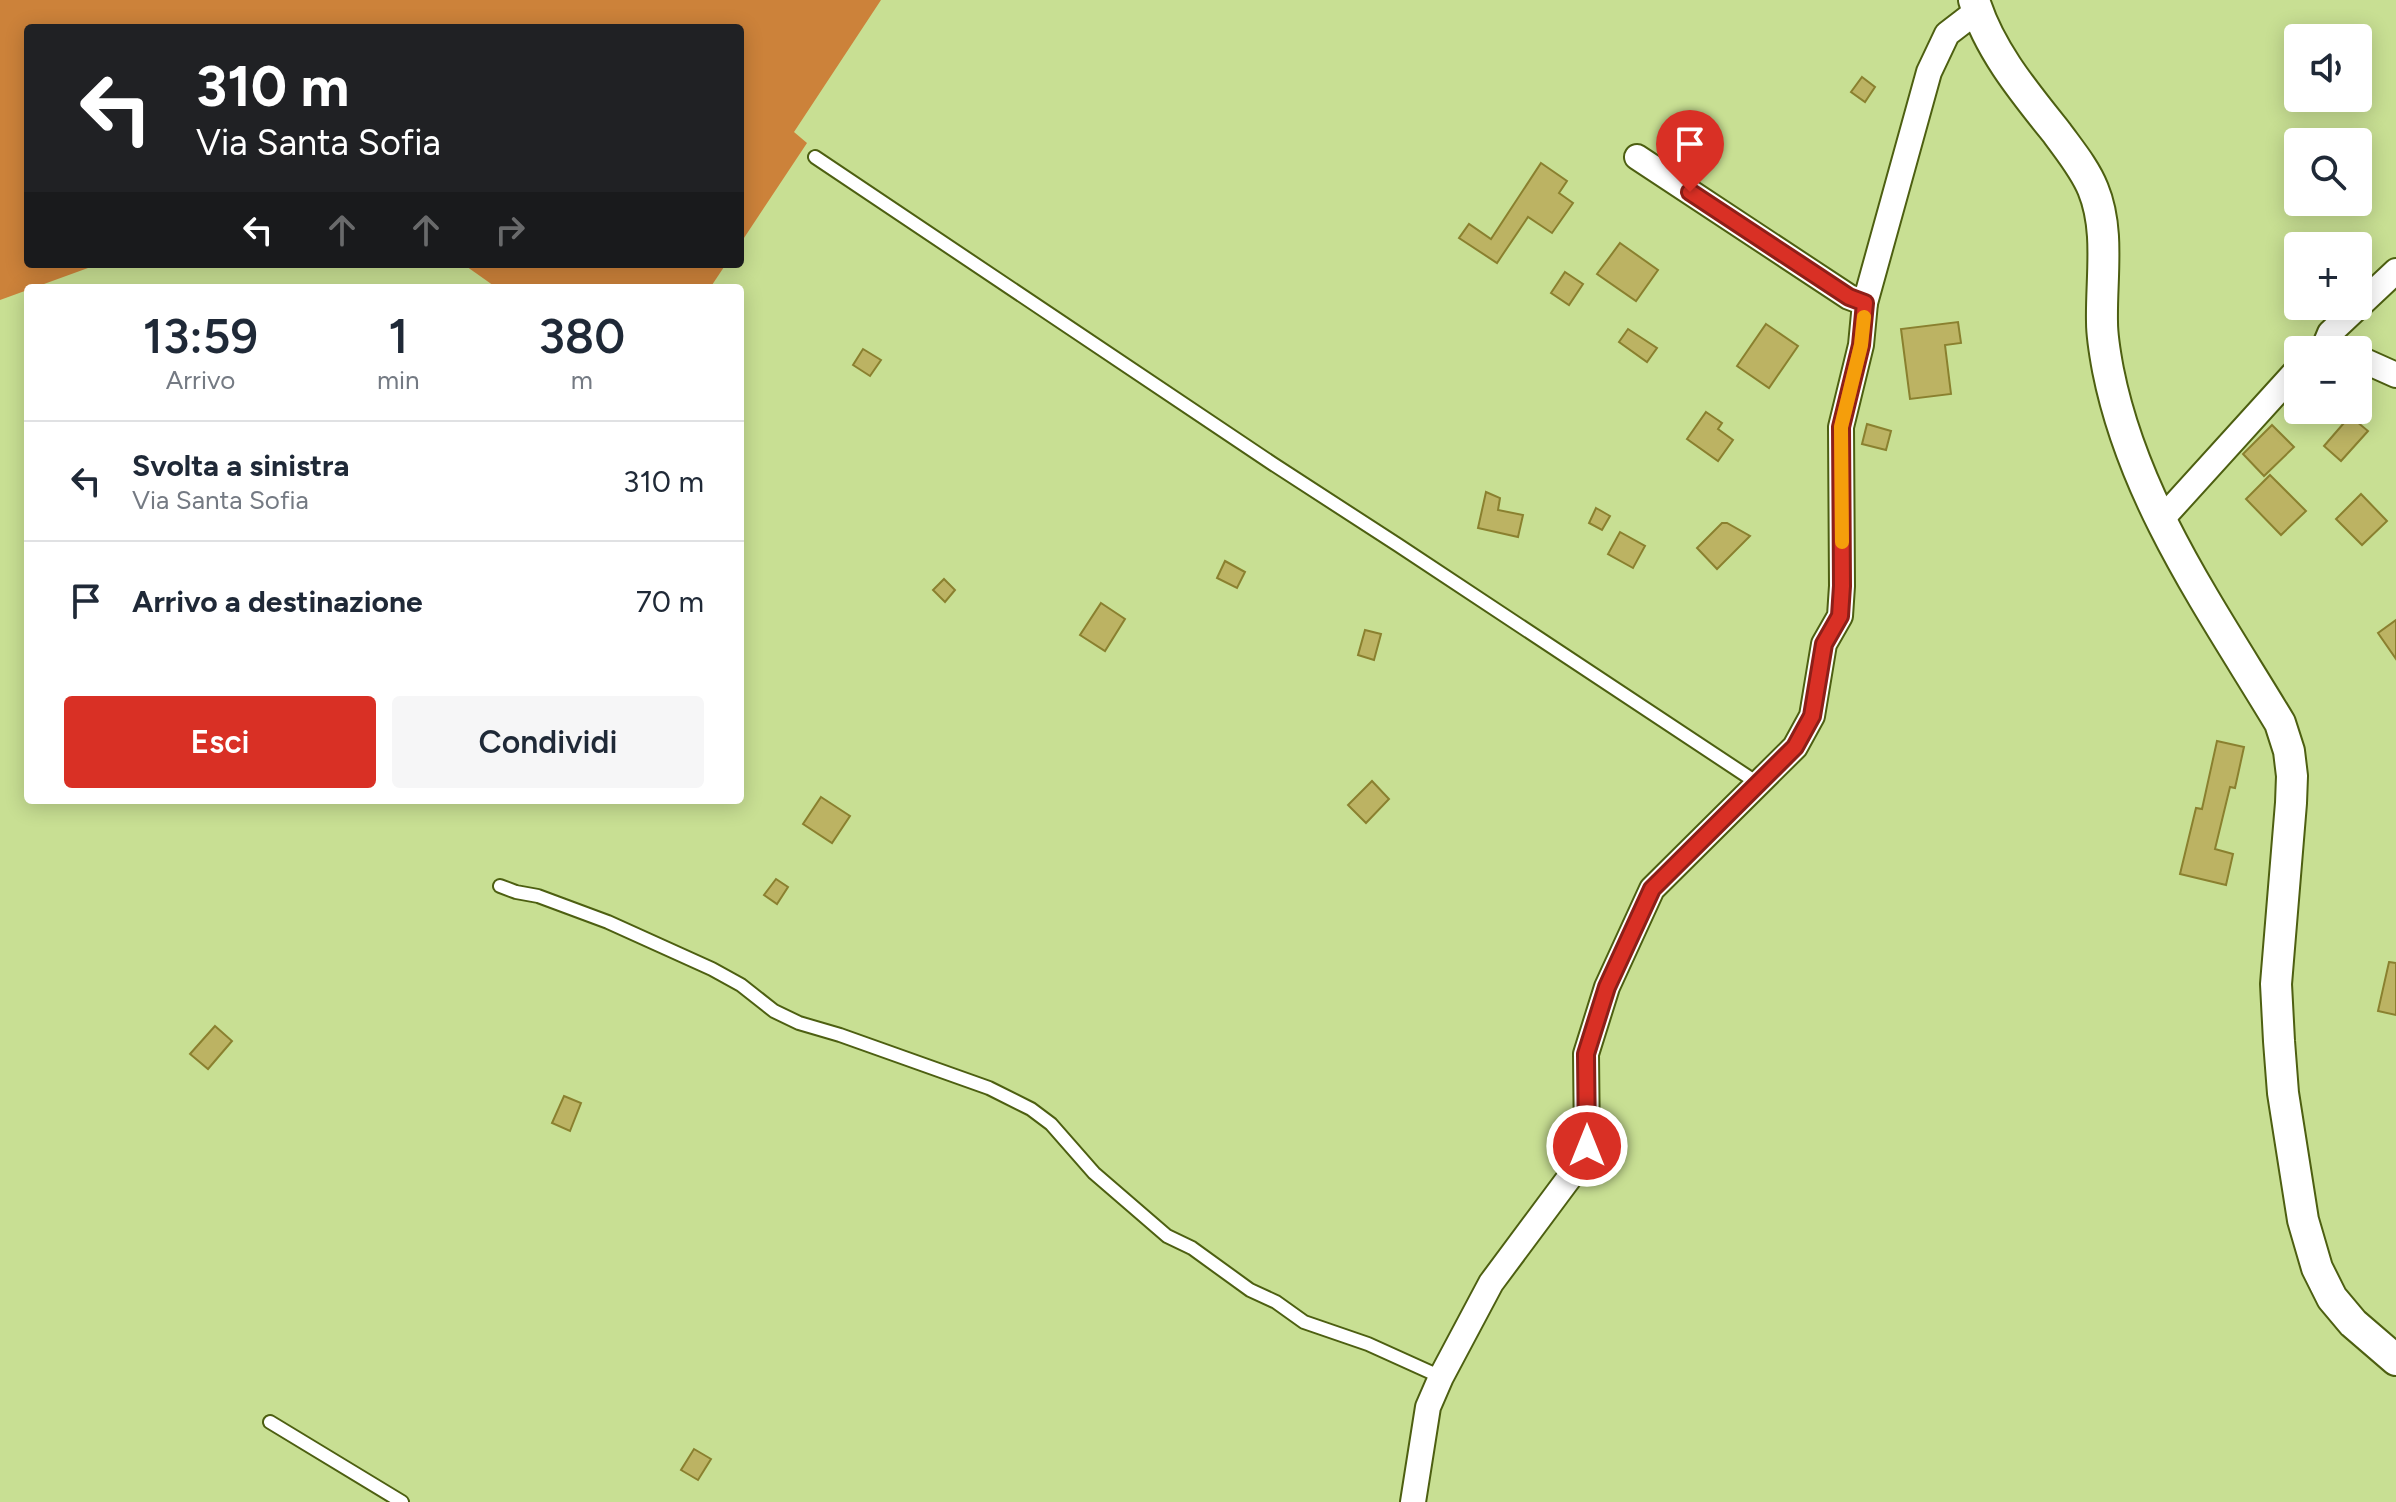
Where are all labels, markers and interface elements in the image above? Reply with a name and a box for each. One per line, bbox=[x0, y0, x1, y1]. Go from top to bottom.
map controls bbox=[2284, 24, 2372, 424]
button: sound bbox=[2284, 24, 2372, 112]
text: 310 m bbox=[196, 53, 349, 120]
icon: left bbox=[64, 56, 168, 160]
pin bbox=[1656, 110, 1724, 192]
text: Via Santa Sofia bbox=[196, 121, 441, 164]
icon: arrive bbox=[1668, 122, 1712, 166]
button: search bbox=[2284, 128, 2372, 216]
icon: left bbox=[236, 208, 280, 252]
icon: ahead bbox=[320, 208, 364, 252]
icon: ahead bbox=[404, 208, 448, 252]
icon: right bbox=[488, 208, 532, 252]
button: + bbox=[2284, 232, 2372, 320]
text: 13:59 bbox=[143, 307, 258, 365]
text: 1 bbox=[388, 307, 408, 365]
text: 380 bbox=[538, 307, 625, 365]
button: − bbox=[2284, 336, 2372, 424]
text: Arrivo bbox=[166, 364, 235, 396]
text: min bbox=[377, 364, 420, 396]
text: m bbox=[571, 364, 593, 396]
text: Svolta a sinistra bbox=[132, 447, 349, 484]
icon: left bbox=[64, 459, 108, 503]
text: 310 m bbox=[623, 463, 704, 500]
text: Via Santa Sofia bbox=[132, 484, 309, 516]
icon: arrive bbox=[64, 579, 108, 623]
text: Arrivo a destinazione bbox=[132, 583, 423, 620]
text: 70 m bbox=[636, 583, 704, 620]
button: Esci bbox=[64, 696, 376, 788]
button: Condividi bbox=[392, 696, 704, 788]
position arrow bbox=[1545, 1104, 1629, 1188]

